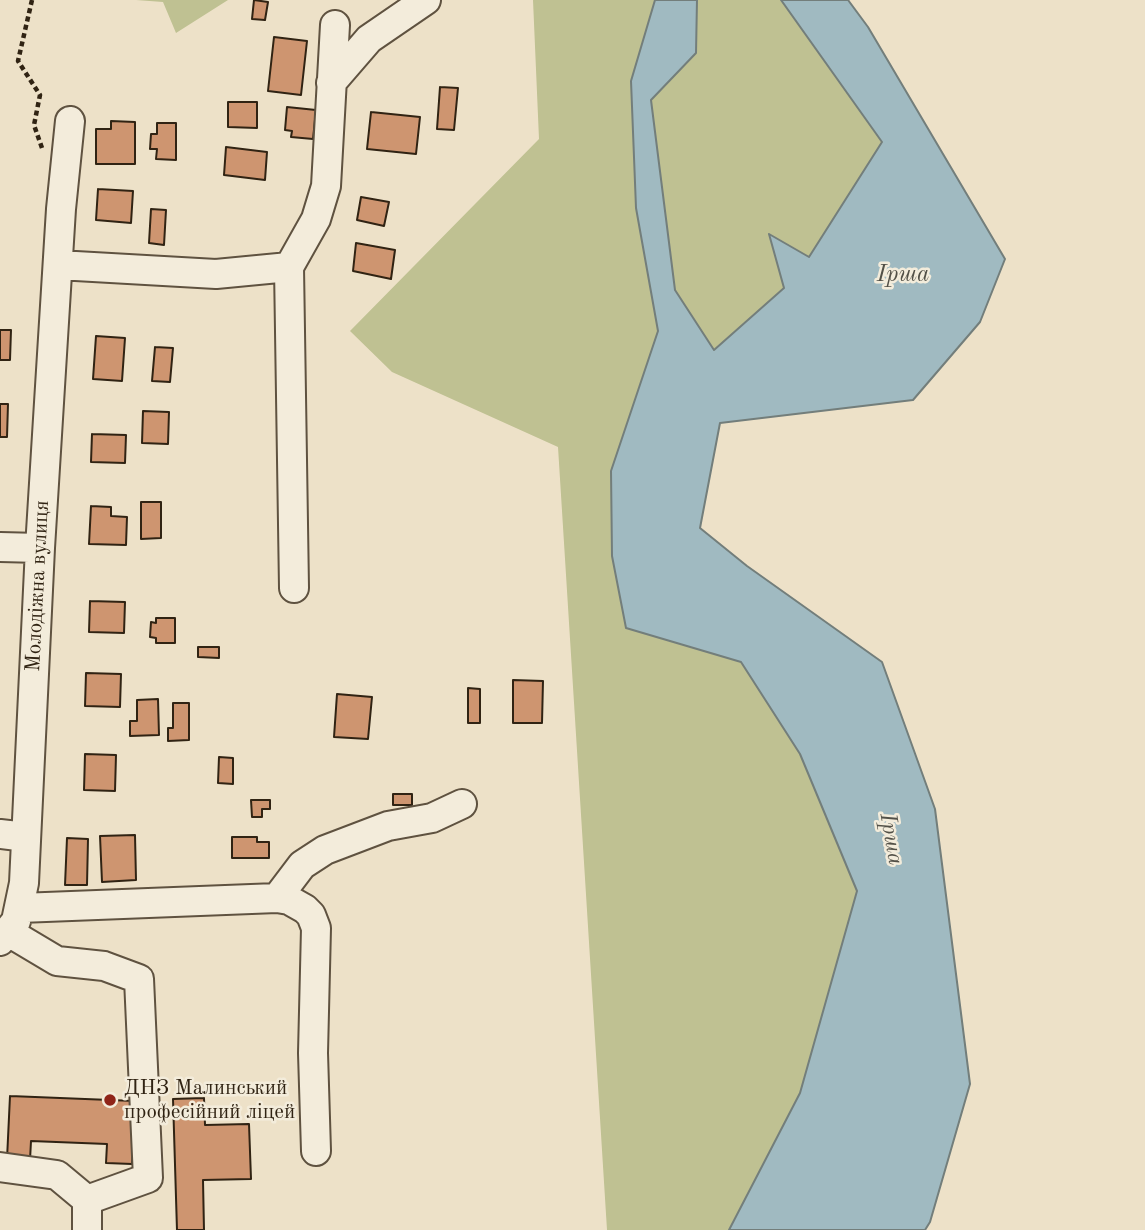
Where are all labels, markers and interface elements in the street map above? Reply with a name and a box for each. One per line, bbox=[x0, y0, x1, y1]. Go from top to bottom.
water label: Ірша bbox=[877, 261, 929, 289]
street label: Молодіжна вулиця bbox=[21, 500, 55, 672]
water label: Ірша bbox=[873, 811, 909, 867]
place label: ДНЗ Малинський професійний ліцей bbox=[124, 1075, 295, 1125]
marker: ДНЗ Малинський професійний ліцей bbox=[102, 1092, 118, 1108]

